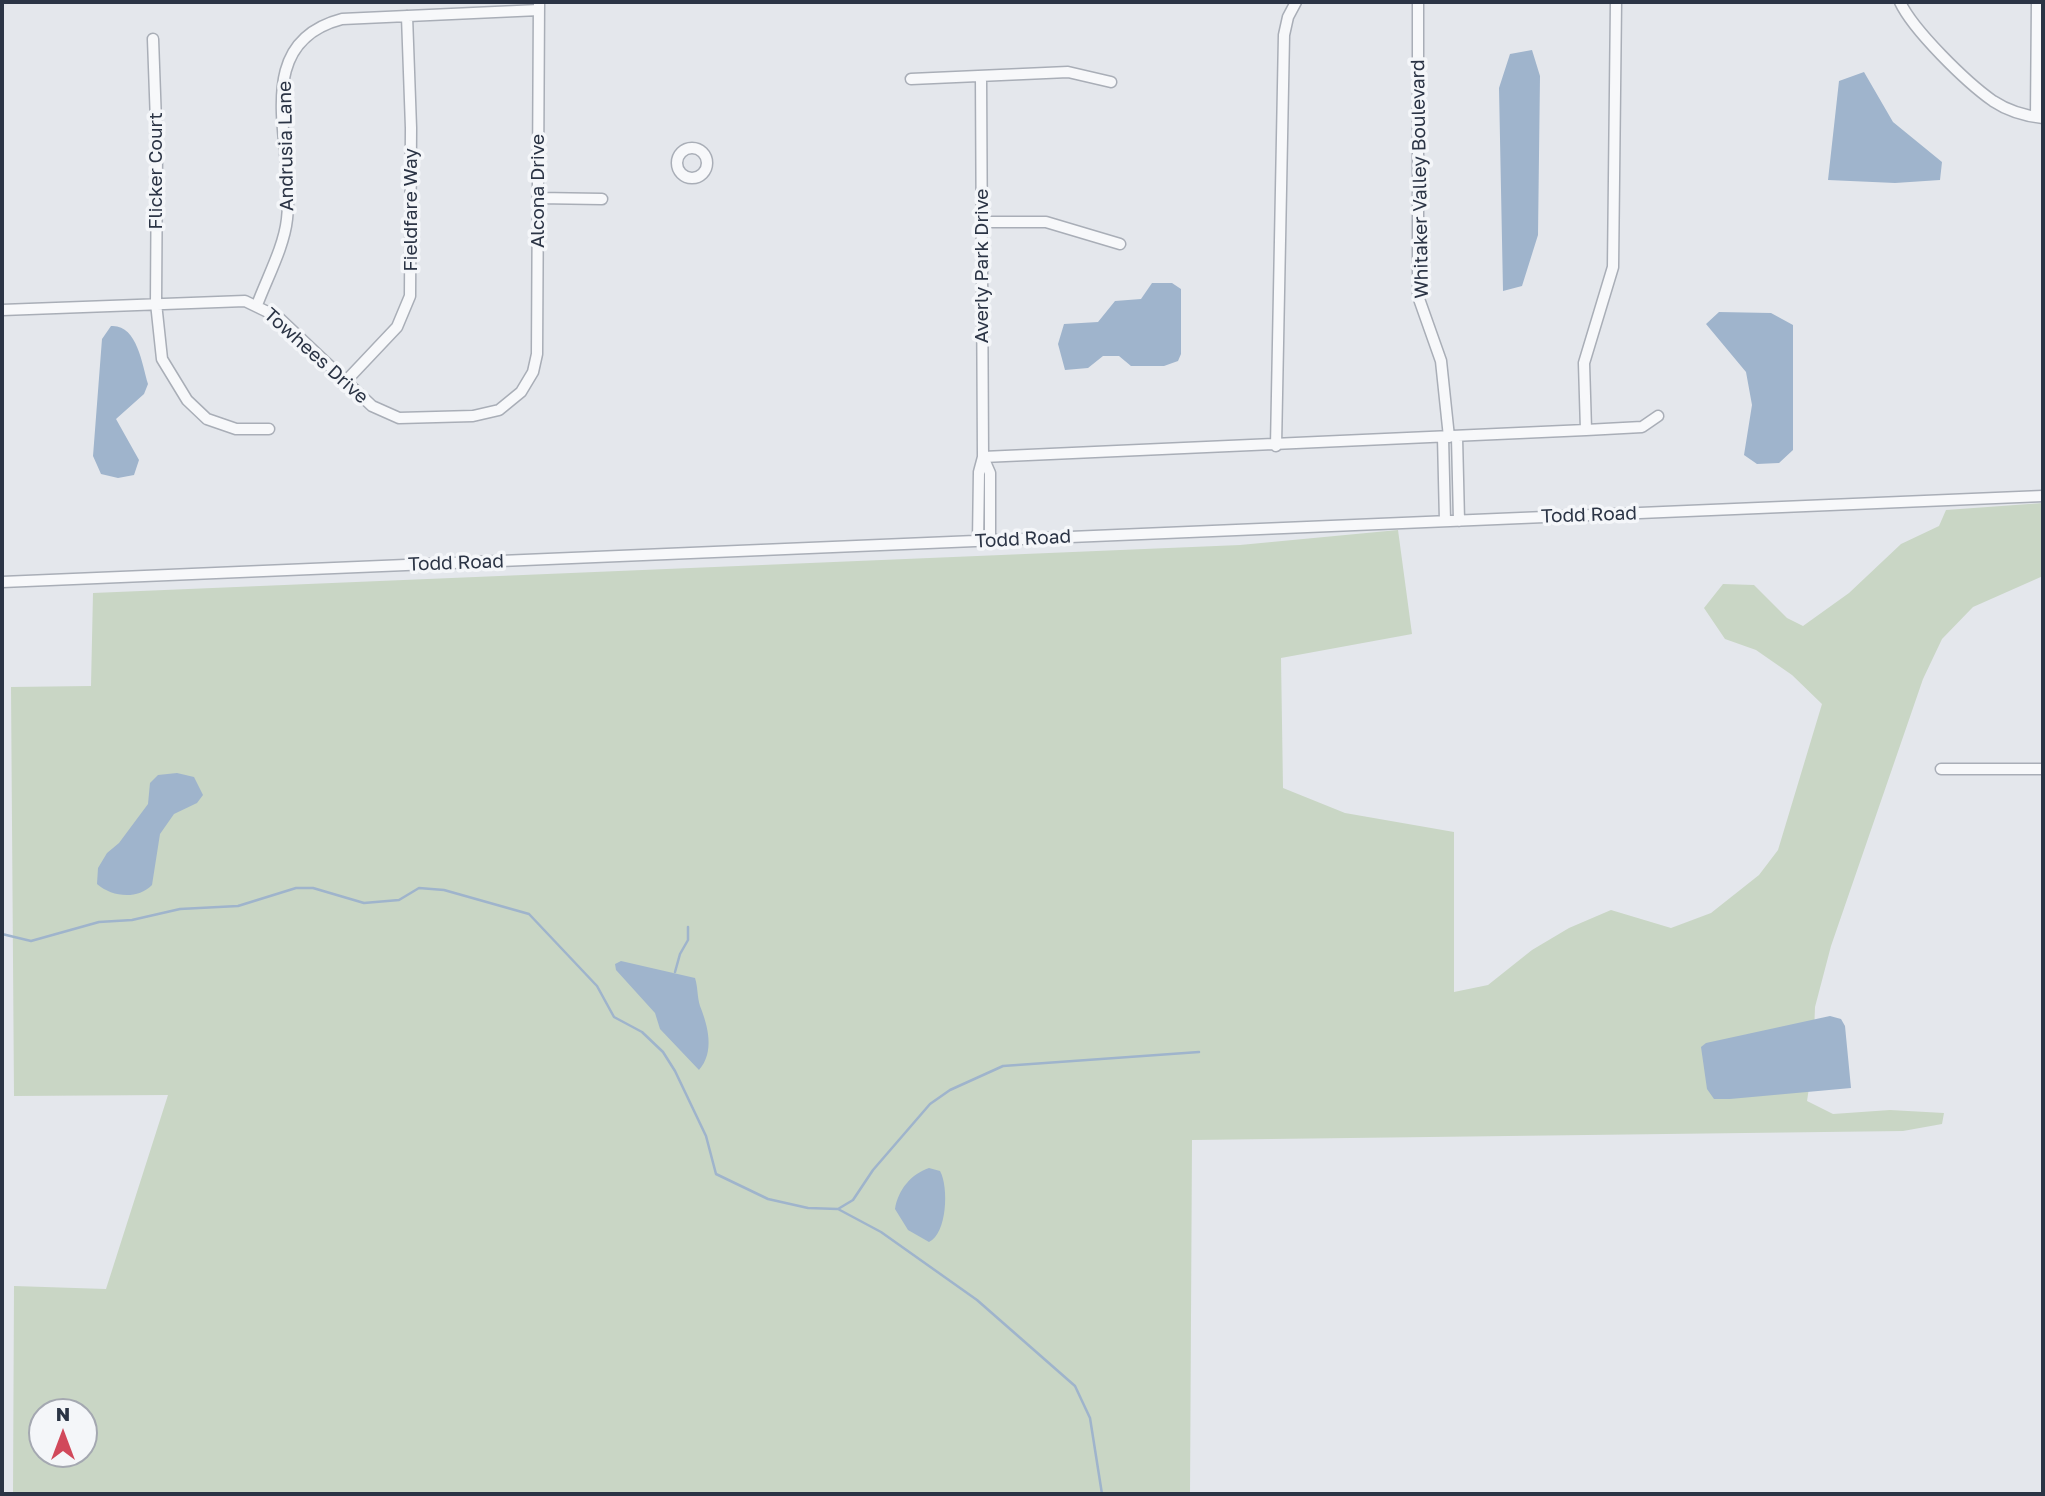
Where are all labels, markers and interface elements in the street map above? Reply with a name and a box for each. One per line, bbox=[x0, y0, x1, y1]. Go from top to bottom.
street label: Whitaker Valley Boulevard bbox=[1407, 59, 1433, 299]
street label: Andrusia Lane bbox=[273, 81, 299, 211]
street label: Flicker Court bbox=[145, 112, 167, 230]
street label: Alcona Drive bbox=[527, 134, 549, 248]
street label: Fieldfare Way bbox=[400, 148, 422, 272]
street label: Averly Park Drive bbox=[971, 189, 993, 343]
street label: Towhees Drive bbox=[259, 303, 373, 409]
street label: Todd Road bbox=[1541, 502, 1637, 528]
street label: Todd Road bbox=[974, 525, 1072, 553]
street label: Todd Road bbox=[408, 550, 504, 576]
north arrow bbox=[28, 1398, 98, 1468]
text: N bbox=[56, 1402, 70, 1425]

